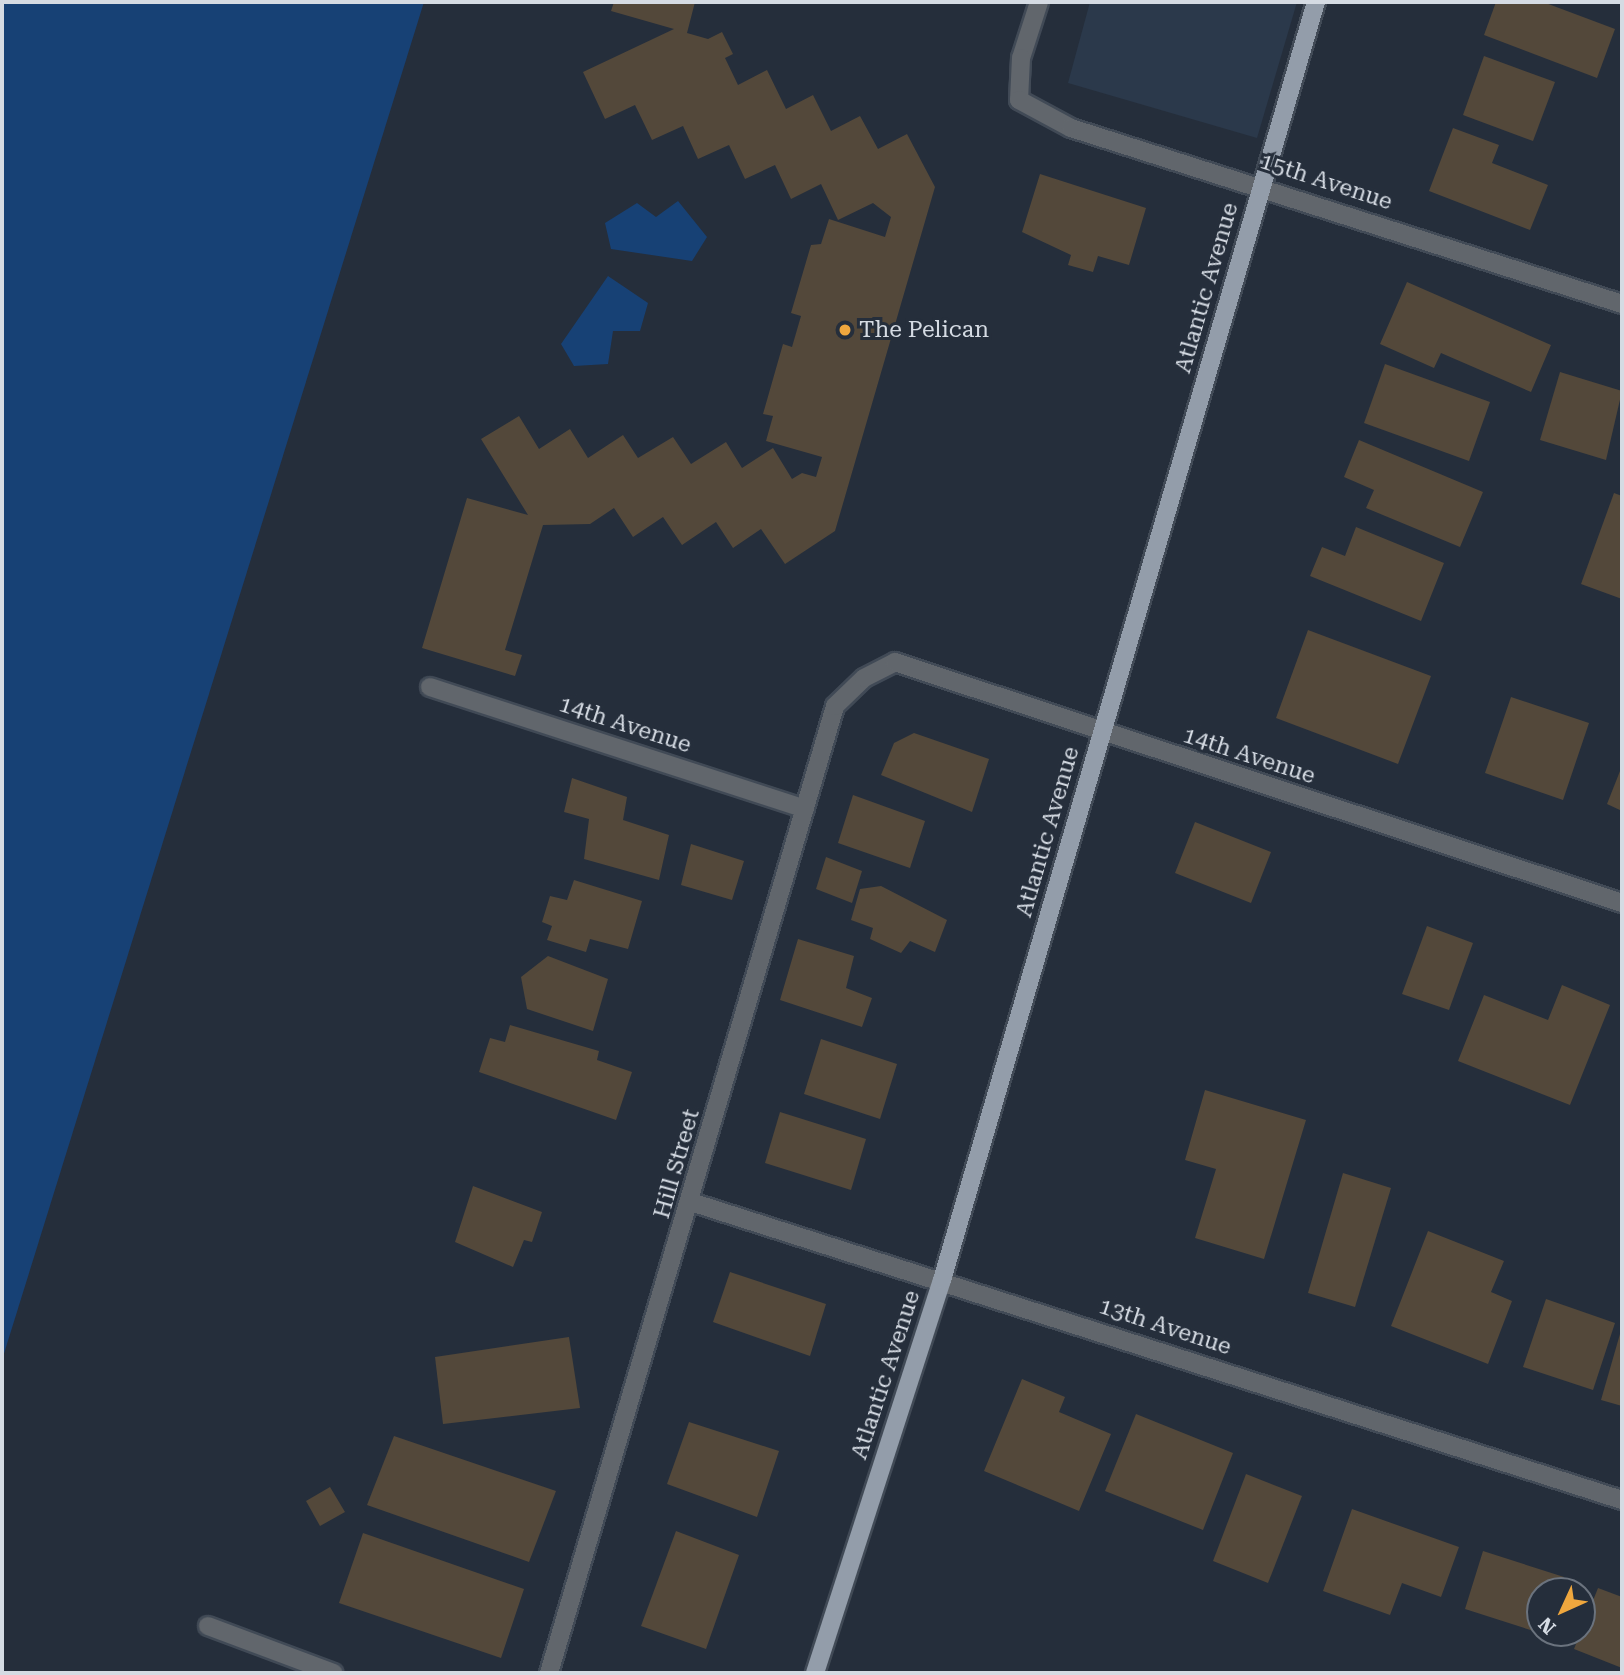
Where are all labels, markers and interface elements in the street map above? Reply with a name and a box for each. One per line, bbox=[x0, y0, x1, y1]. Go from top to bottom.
street label: 15th Avenue bbox=[1256, 148, 1396, 216]
street label: Atlantic Avenue bbox=[1169, 200, 1245, 376]
place label: The Pelican bbox=[859, 316, 989, 344]
marker: The Pelican bbox=[837, 322, 853, 338]
street label: 14th Avenue bbox=[555, 691, 695, 759]
street label: 14th Avenue bbox=[1179, 722, 1319, 790]
street label: Atlantic Avenue bbox=[1010, 744, 1086, 920]
street label: Hill Street bbox=[648, 1106, 706, 1222]
street label: Atlantic Avenue bbox=[846, 1287, 926, 1463]
street label: 13th Avenue bbox=[1095, 1293, 1235, 1361]
north arrow bbox=[1526, 1577, 1596, 1647]
text: N bbox=[1534, 1612, 1561, 1639]

